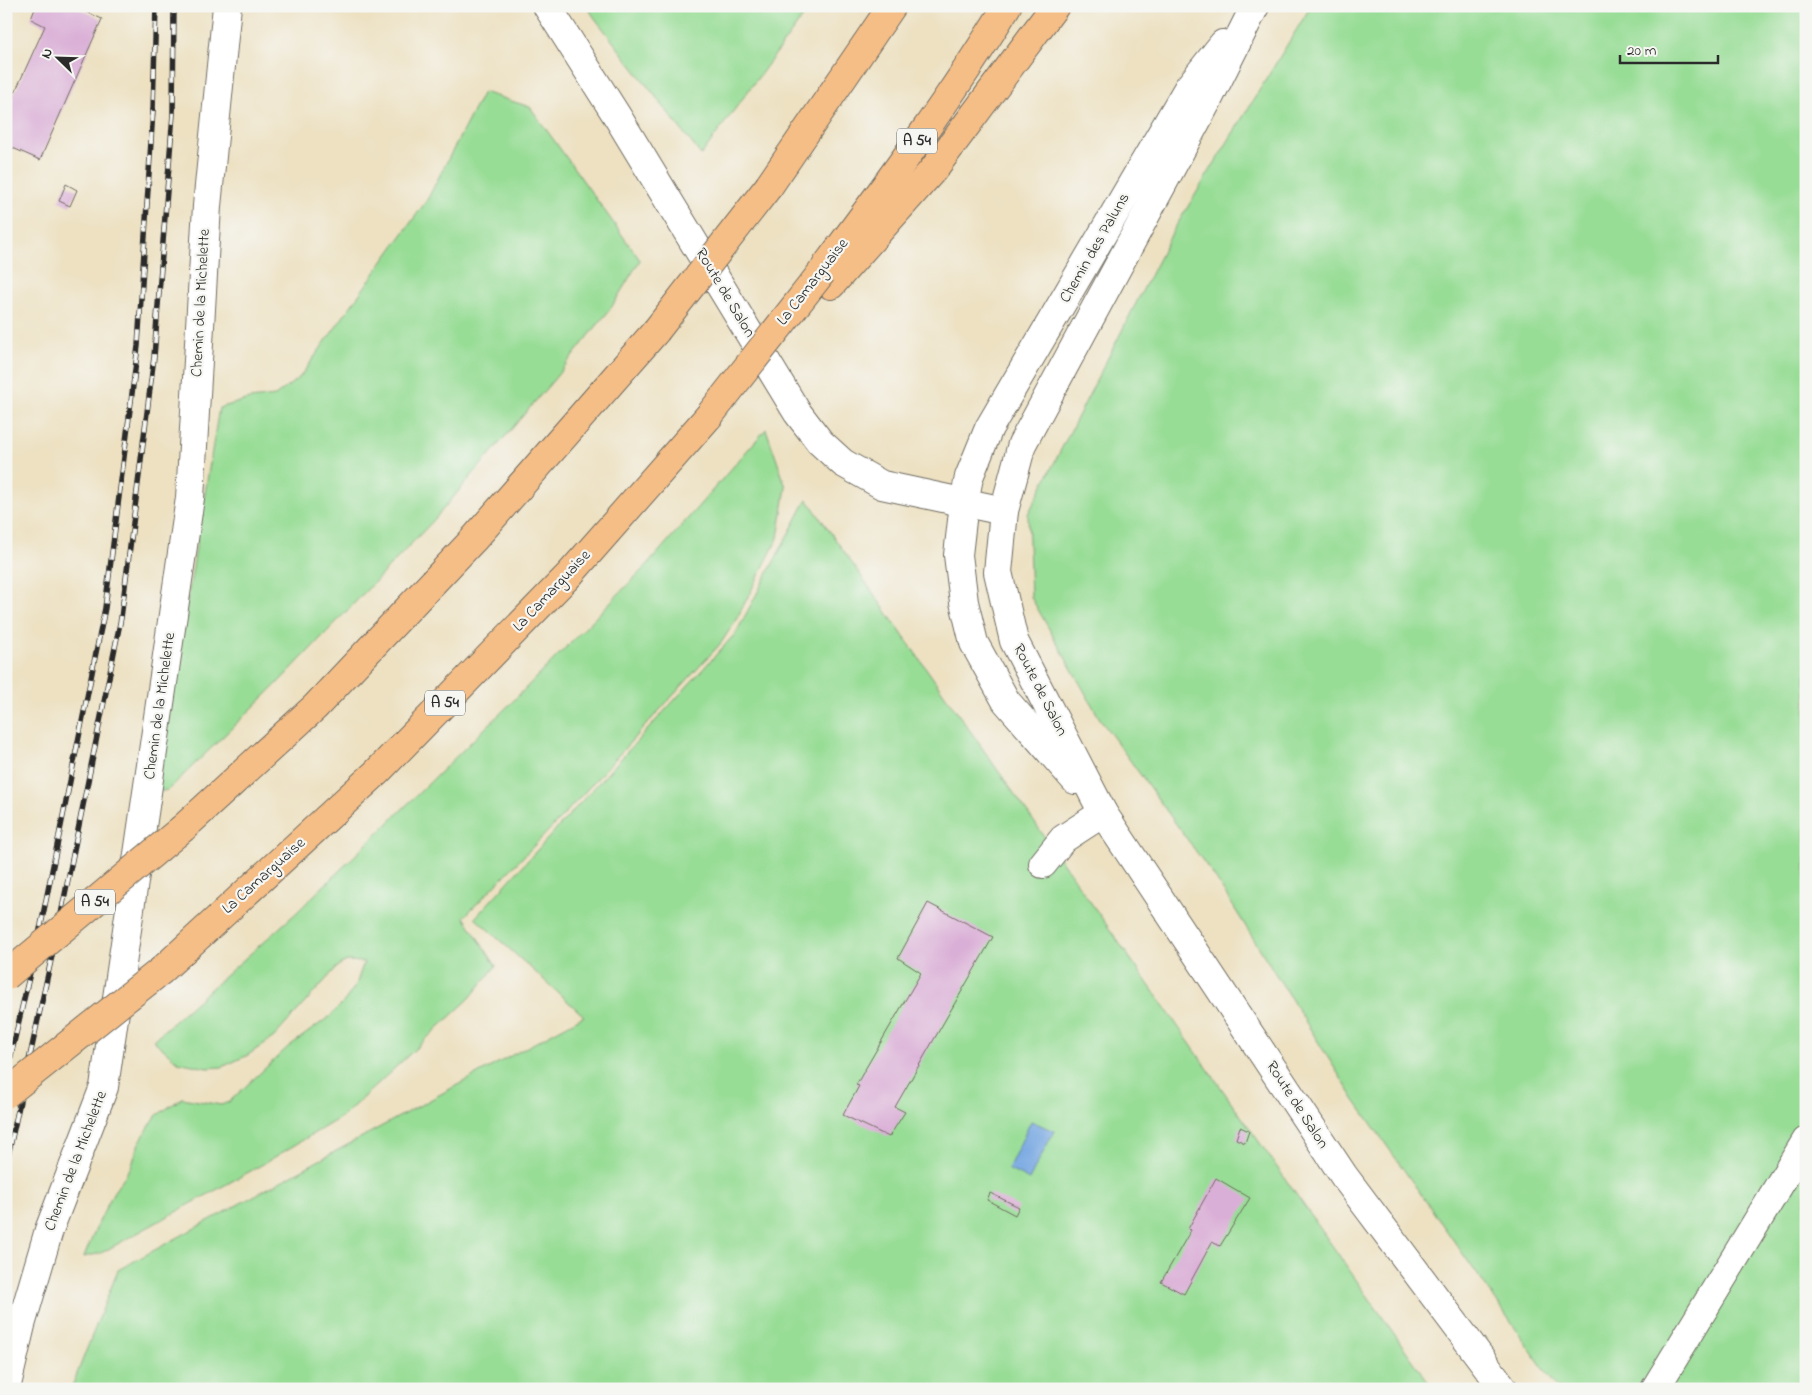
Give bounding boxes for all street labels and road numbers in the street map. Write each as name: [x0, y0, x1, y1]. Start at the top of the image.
road number: A 54: [897, 128, 937, 154]
street label: Chemin des Paluns: [1054, 188, 1136, 308]
street label: Chemin de la Michelette: [185, 227, 217, 378]
street label: La Camarguaise: [771, 233, 855, 331]
street label: Route de Salon: [689, 244, 761, 342]
street label: La Camarguaise: [507, 544, 597, 638]
street label: Chemin de la Michelette: [138, 630, 182, 781]
street label: Route de Salon: [1006, 640, 1074, 740]
road number: A 54: [425, 690, 465, 716]
street label: La Camarguaise: [217, 831, 312, 920]
road number: A 54: [75, 890, 115, 914]
street label: Route de Salon: [1259, 1056, 1335, 1154]
street label: Chemin de la Michelette: [38, 1087, 114, 1235]

